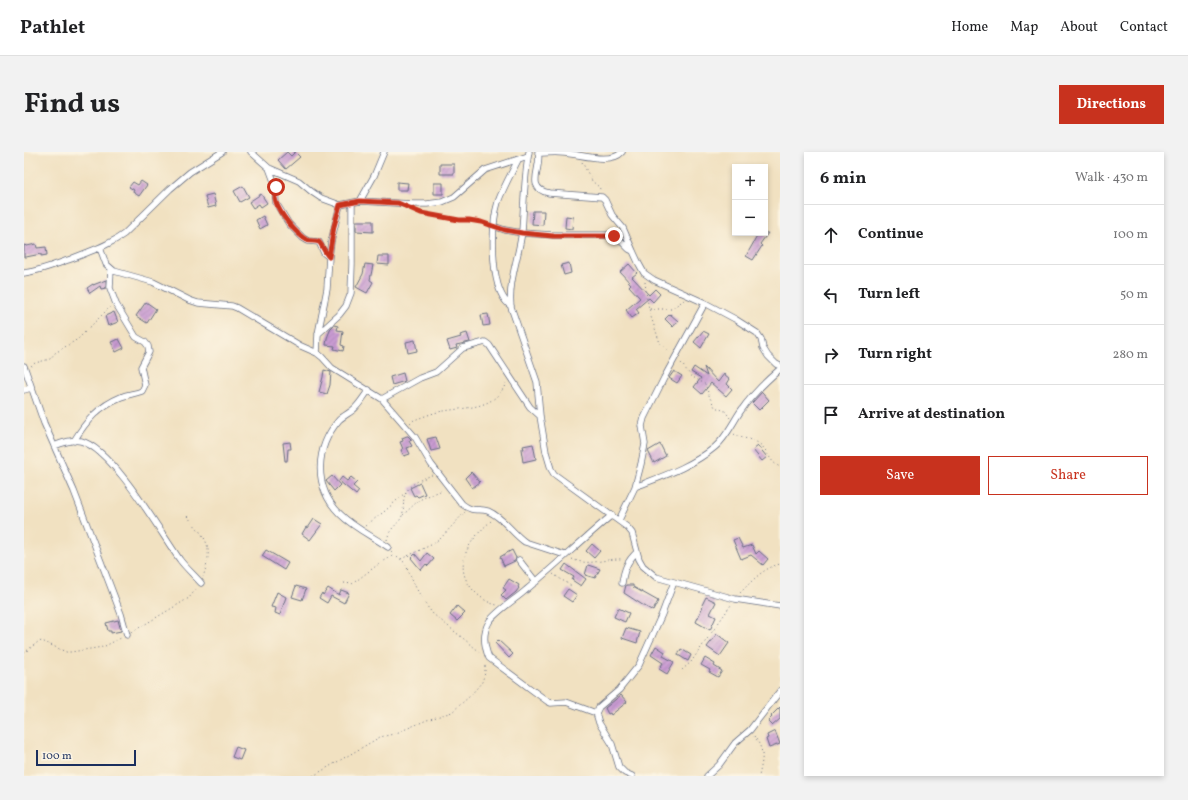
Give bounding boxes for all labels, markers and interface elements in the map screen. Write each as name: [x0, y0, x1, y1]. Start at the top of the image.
text: Pathlet: [20, 15, 85, 41]
text: Home: [951, 18, 988, 37]
text: Map: [1010, 18, 1038, 37]
text: About: [1060, 18, 1098, 37]
text: Contact: [1120, 18, 1168, 37]
text: Find us: [24, 85, 120, 124]
button: Directions: [1059, 85, 1164, 124]
map controls: [732, 164, 768, 236]
button: +: [732, 164, 768, 200]
text: 6 min: [820, 167, 866, 190]
text: Walk · 430 m: [1075, 169, 1148, 187]
route start: [267, 178, 285, 196]
button: −: [732, 200, 768, 236]
icon: ahead: [820, 224, 842, 246]
text: Continue: [858, 224, 923, 245]
text: 100 m: [1113, 226, 1148, 244]
route end: [605, 227, 623, 245]
icon: left: [820, 284, 842, 306]
text: Turn left: [858, 284, 920, 305]
text: 50 m: [1120, 286, 1148, 304]
icon: right: [820, 344, 842, 366]
text: Turn right: [858, 344, 932, 365]
text: 280 m: [1112, 346, 1148, 364]
icon: arrive: [820, 404, 842, 426]
text: Arrive at destination: [858, 404, 1005, 425]
button: Save: [820, 456, 980, 495]
button: Share: [988, 456, 1148, 495]
scale bar: [36, 748, 136, 767]
text: 100 m: [42, 749, 72, 764]

